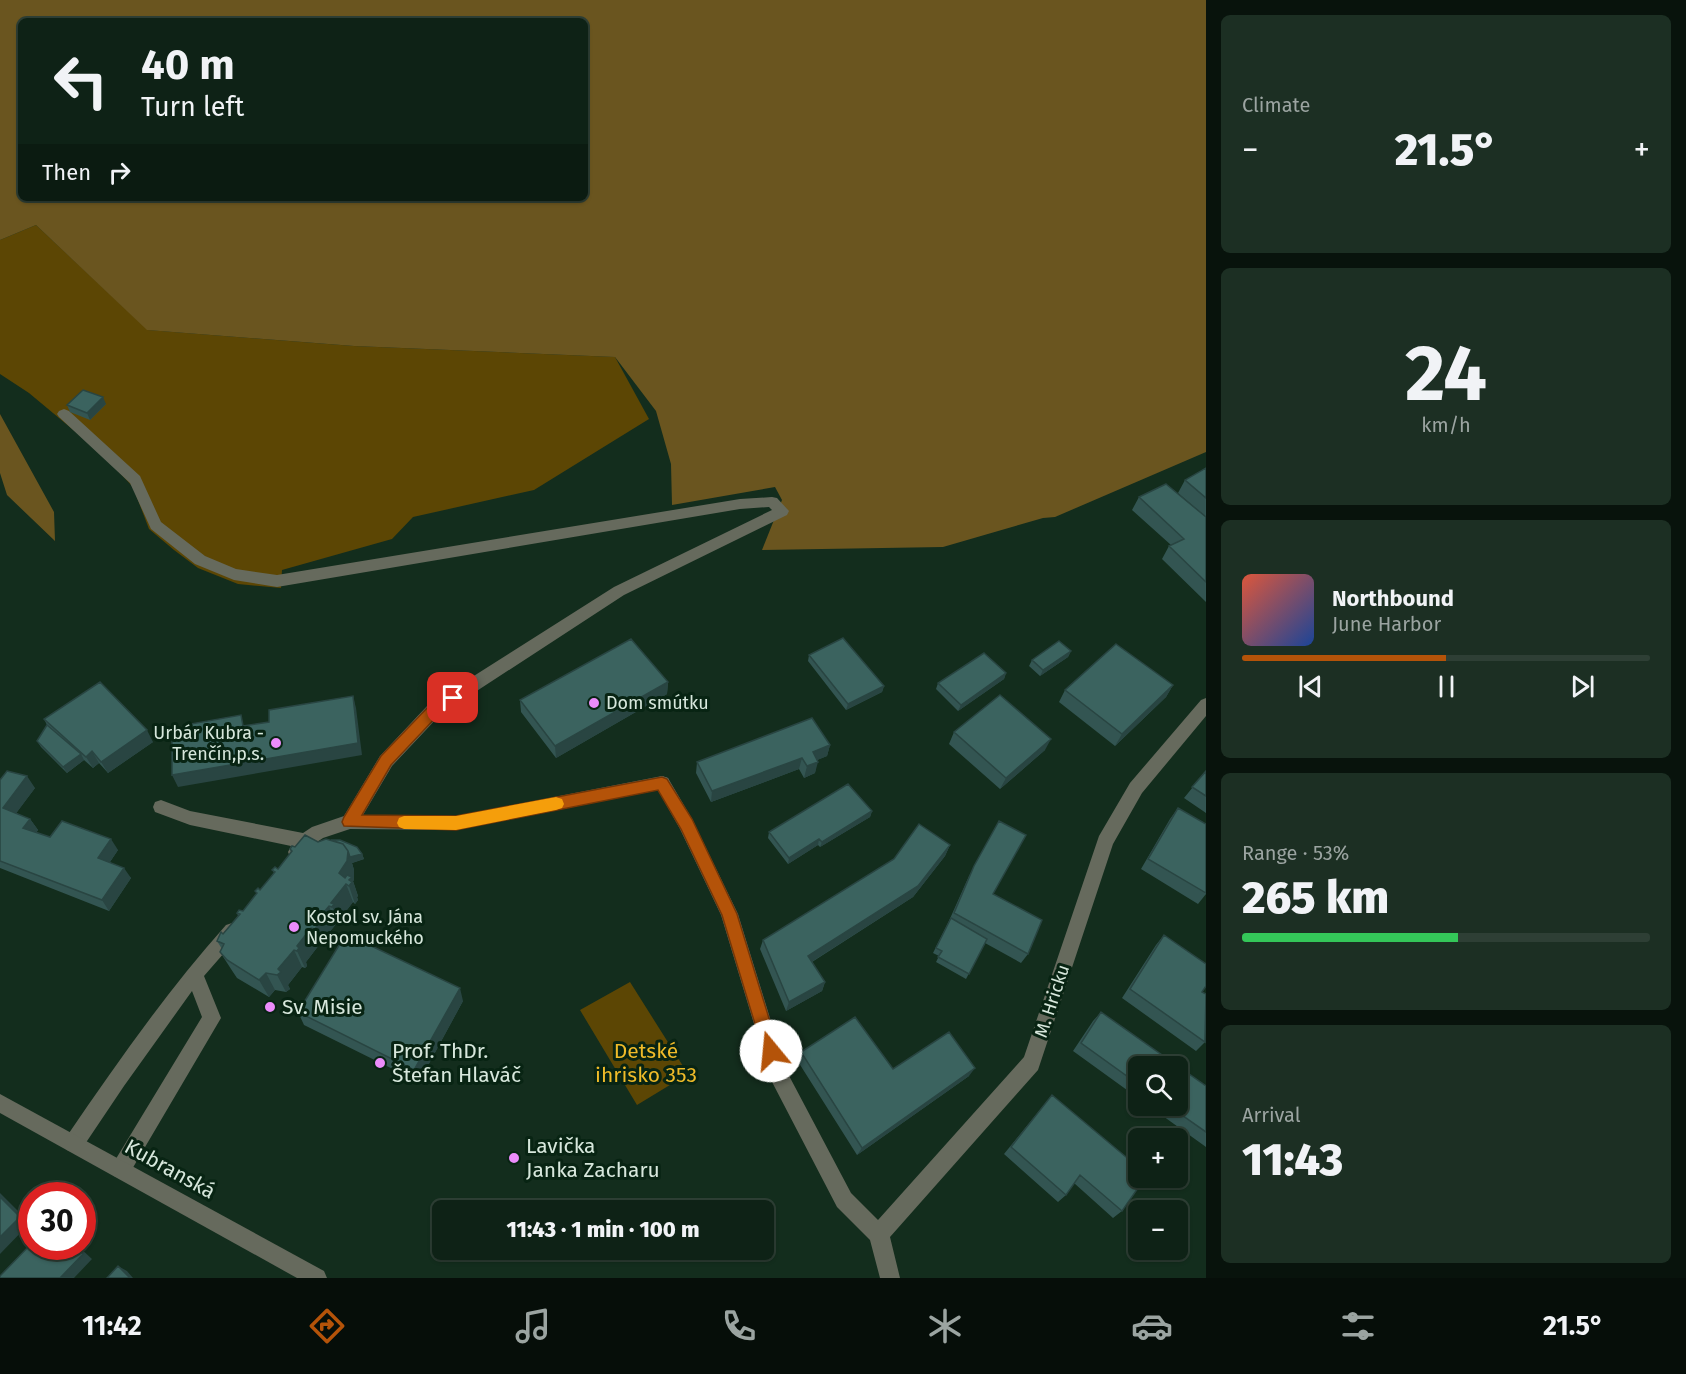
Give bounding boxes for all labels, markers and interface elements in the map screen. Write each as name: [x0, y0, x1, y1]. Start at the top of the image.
text: 40 m: [141, 40, 235, 90]
icon: left: [42, 42, 120, 120]
text: Turn left: [141, 91, 244, 123]
text: Climate: [1242, 93, 1310, 117]
text: 21.5°: [1395, 123, 1497, 177]
text: −: [1242, 130, 1259, 170]
text: +: [1634, 130, 1650, 170]
icon: right: [103, 156, 136, 189]
text: Then: [42, 159, 91, 186]
text: 24: [1405, 327, 1487, 421]
text: km/h: [1421, 413, 1471, 437]
text: Northbound: [1332, 585, 1454, 612]
text: June Harbor: [1332, 612, 1441, 636]
icon: previous: [1294, 670, 1327, 703]
icon: pause: [1430, 670, 1463, 703]
icon: next: [1566, 670, 1599, 703]
pin: [427, 672, 478, 723]
icon: arrive: [436, 681, 469, 714]
place label: Dom smútku: [606, 692, 709, 714]
marker: Dom smútku: [587, 696, 601, 710]
place label: Urbár Kubra - Trenčín,p.s.: [153, 722, 264, 765]
marker: Urbár Kubra - Trenčín,p.s.: [269, 736, 283, 750]
text: Range · 53%: [1242, 841, 1349, 865]
text: 265 km: [1242, 871, 1389, 925]
place label: Kostol sv. Jána Nepomuckého: [306, 906, 424, 949]
marker: Kostol sv. Jána Nepomuckého: [287, 920, 301, 934]
street label: M. Hricku: [1030, 962, 1074, 1040]
place label: Sv. Misie: [282, 994, 363, 1020]
marker: Sv. Misie: [263, 1000, 277, 1014]
position arrow: [739, 1019, 803, 1083]
place label: Prof. ThDr. Štefan Hlaváč: [392, 1038, 521, 1088]
park label: Detské ihrisko 353: [595, 1038, 697, 1088]
marker: Prof. ThDr. Štefan Hlaváč: [373, 1056, 387, 1070]
map controls: [1128, 1056, 1188, 1260]
button: search: [1128, 1056, 1188, 1116]
text: Arrival: [1242, 1103, 1301, 1127]
button: +: [1128, 1128, 1188, 1188]
street label: Kubranská: [120, 1133, 220, 1205]
place label: Lavička Janka Zacharu: [526, 1133, 660, 1183]
text: 11:43: [1242, 1133, 1343, 1187]
marker: Lavička Janka Zacharu: [507, 1151, 521, 1165]
speed limit sign: 30: [18, 1182, 96, 1260]
button: −: [1128, 1200, 1188, 1260]
text: 11:43 · 1 min · 100 m: [507, 1216, 699, 1243]
icon: directions: [306, 1305, 348, 1347]
icon: music: [512, 1305, 554, 1347]
icon: phone: [718, 1305, 760, 1347]
icon: climate: [924, 1305, 966, 1347]
icon: car: [1131, 1305, 1173, 1347]
icon: filters: [1337, 1305, 1379, 1347]
text: 11:42: [82, 1310, 142, 1342]
text: 21.5°: [1543, 1310, 1604, 1342]

